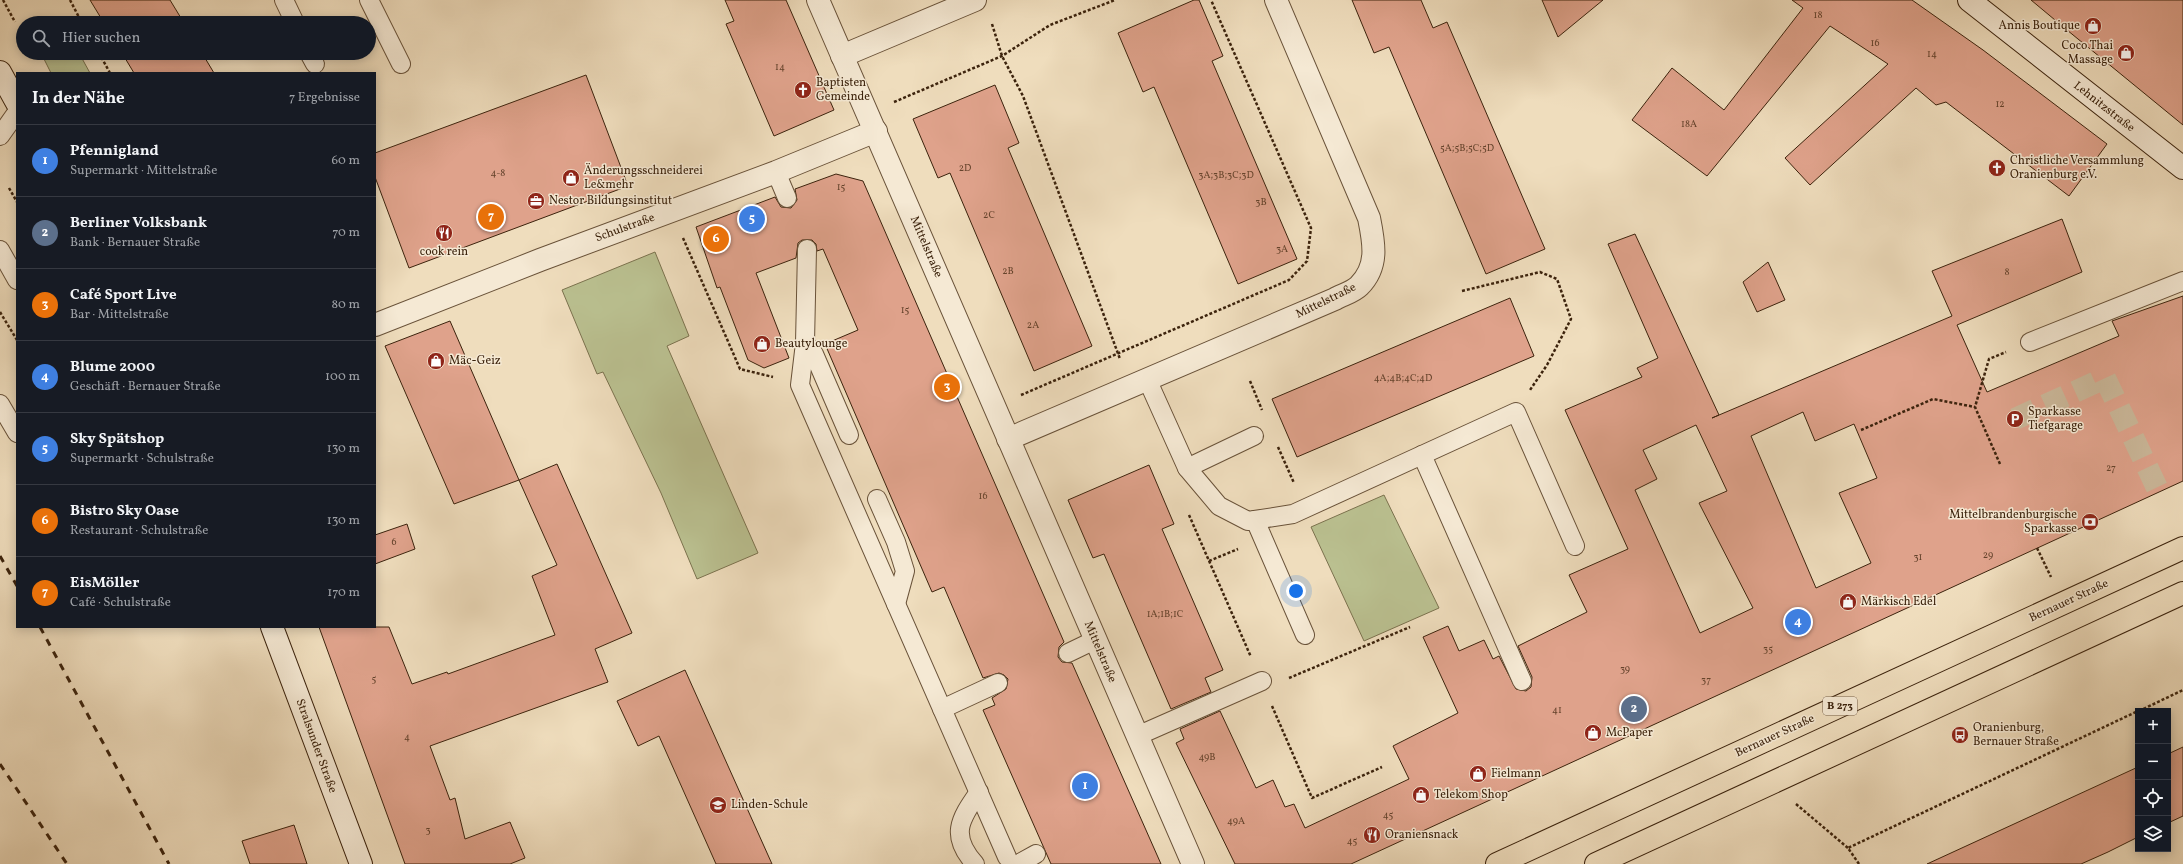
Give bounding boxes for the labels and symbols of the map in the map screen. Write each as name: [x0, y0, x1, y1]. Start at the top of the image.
house number: 18: [1814, 8, 1822, 22]
shop icon: Annis Boutique: [2083, 16, 2103, 36]
place label: Annis Boutique: [1999, 18, 2080, 34]
house number: 16: [1871, 36, 1879, 50]
place label: Coco Thai Massage: [2061, 38, 2113, 68]
shop icon: Coco Thai Massage: [2116, 43, 2136, 63]
house number: 14: [1927, 47, 1937, 61]
house number: 14: [775, 60, 785, 74]
place label: Baptisten Gemeinde: [816, 75, 870, 105]
street label: Lehnitzstraße: [2070, 78, 2138, 136]
church icon: Baptisten Gemeinde: [793, 80, 813, 100]
house number: 12: [1995, 97, 2005, 111]
house number: 18A: [1681, 117, 1697, 131]
house number: 5A;5B;5C;5D: [1440, 141, 1494, 155]
place label: Christliche Versammlung Oranienburg e.V.: [2010, 153, 2144, 183]
church icon: Christliche Versammlung Oranienburg e.V.: [1987, 158, 2007, 178]
house number: 2D: [959, 161, 971, 175]
place label: Änderungsschneiderei Le&mehr: [584, 162, 703, 193]
house number: 4-8: [491, 166, 505, 180]
shop icon: Änderungsschneiderei Le&mehr: [561, 168, 581, 188]
house number: 3A;3B;3C;3D: [1198, 168, 1254, 182]
house number: 15: [837, 180, 846, 194]
office icon: Nestor Bildungsinstitut: [526, 191, 546, 211]
place label: Nestor Bildungsinstitut: [549, 193, 672, 209]
house number: 3B: [1255, 195, 1267, 209]
pin: 7: [478, 202, 504, 232]
pin: 5: [739, 204, 765, 234]
house number: 2C: [983, 208, 995, 222]
street label: Schulstraße: [593, 210, 657, 246]
street label: Mittelstraße: [906, 214, 946, 281]
restaurant icon: cook rein: [434, 223, 454, 243]
pin: 6: [703, 224, 729, 254]
house number: 3A: [1276, 242, 1288, 256]
place label: cook rein: [420, 244, 468, 260]
house number: 2B: [1002, 264, 1014, 278]
house number: 8: [2004, 265, 2010, 279]
street label: Mittelstraße: [1293, 279, 1359, 323]
house number: 15: [901, 303, 910, 317]
house number: 2A: [1027, 318, 1039, 332]
shop icon: Beautylounge: [752, 334, 772, 354]
place label: Beautylounge: [775, 336, 848, 352]
shop icon: Mäc-Geiz: [426, 351, 446, 371]
place label: Mäc-Geiz: [449, 353, 501, 369]
house number: 4A;4B;4C;4D: [1374, 371, 1432, 385]
pin: 3: [934, 372, 960, 402]
place label: Sparkasse Tiefgarage: [2028, 404, 2083, 434]
parking icon: Sparkasse Tiefgarage: [2005, 409, 2025, 429]
house number: 27: [2106, 461, 2116, 475]
house number: 16: [979, 489, 987, 503]
place label: Mittelbrandenburgische Sparkasse: [1949, 507, 2077, 537]
bank icon: Mittelbrandenburgische Sparkasse: [2080, 512, 2100, 532]
house number: 6: [391, 535, 397, 549]
house number: 29: [1983, 548, 1993, 562]
house number: 31: [1913, 550, 1923, 564]
street label: Bernauer Straße: [2027, 575, 2112, 626]
your location: [1286, 581, 1306, 601]
shop icon: Märkisch Edel: [1838, 592, 1858, 612]
place label: Märkisch Edel: [1861, 594, 1937, 610]
house number: 1A;1B;1C: [1147, 607, 1184, 621]
pin: 4: [1785, 607, 1811, 637]
street label: Mittelstraße: [1080, 619, 1120, 686]
house number: 35: [1763, 642, 1773, 656]
house number: 39: [1620, 662, 1630, 676]
house number: 5: [372, 672, 377, 686]
house number: 37: [1701, 673, 1711, 687]
pin: 2: [1621, 694, 1647, 724]
street label: Stralsunder Straße: [292, 697, 341, 796]
road number: B 273: [1823, 697, 1857, 715]
house number: 41: [1552, 703, 1562, 717]
street label: Bernauer Straße: [1733, 710, 1818, 761]
place label: Oranienburg, Bernauer Straße: [1973, 720, 2059, 750]
shop icon: McPaper: [1583, 723, 1603, 743]
place label: McPaper: [1606, 725, 1653, 741]
bus stop icon: Oranienburg, Bernauer Straße: [1950, 725, 1970, 745]
house number: 4: [404, 730, 410, 744]
house number: 49B: [1198, 750, 1216, 764]
shop icon: Fielmann: [1468, 764, 1488, 784]
place label: Fielmann: [1491, 766, 1541, 782]
pin: 1: [1072, 771, 1098, 801]
shop icon: Telekom Shop: [1411, 785, 1431, 805]
place label: Telekom Shop: [1434, 787, 1508, 803]
school or university icon: Linden-Schule: [708, 795, 728, 815]
place label: Linden-Schule: [731, 797, 808, 813]
house number: 45: [1383, 808, 1393, 822]
house number: 49A: [1227, 814, 1245, 828]
house number: 3: [425, 823, 431, 837]
restaurant icon: Oraniensnack: [1362, 825, 1382, 845]
place label: Oraniensnack: [1385, 827, 1459, 843]
house number: 45: [1347, 834, 1357, 848]

